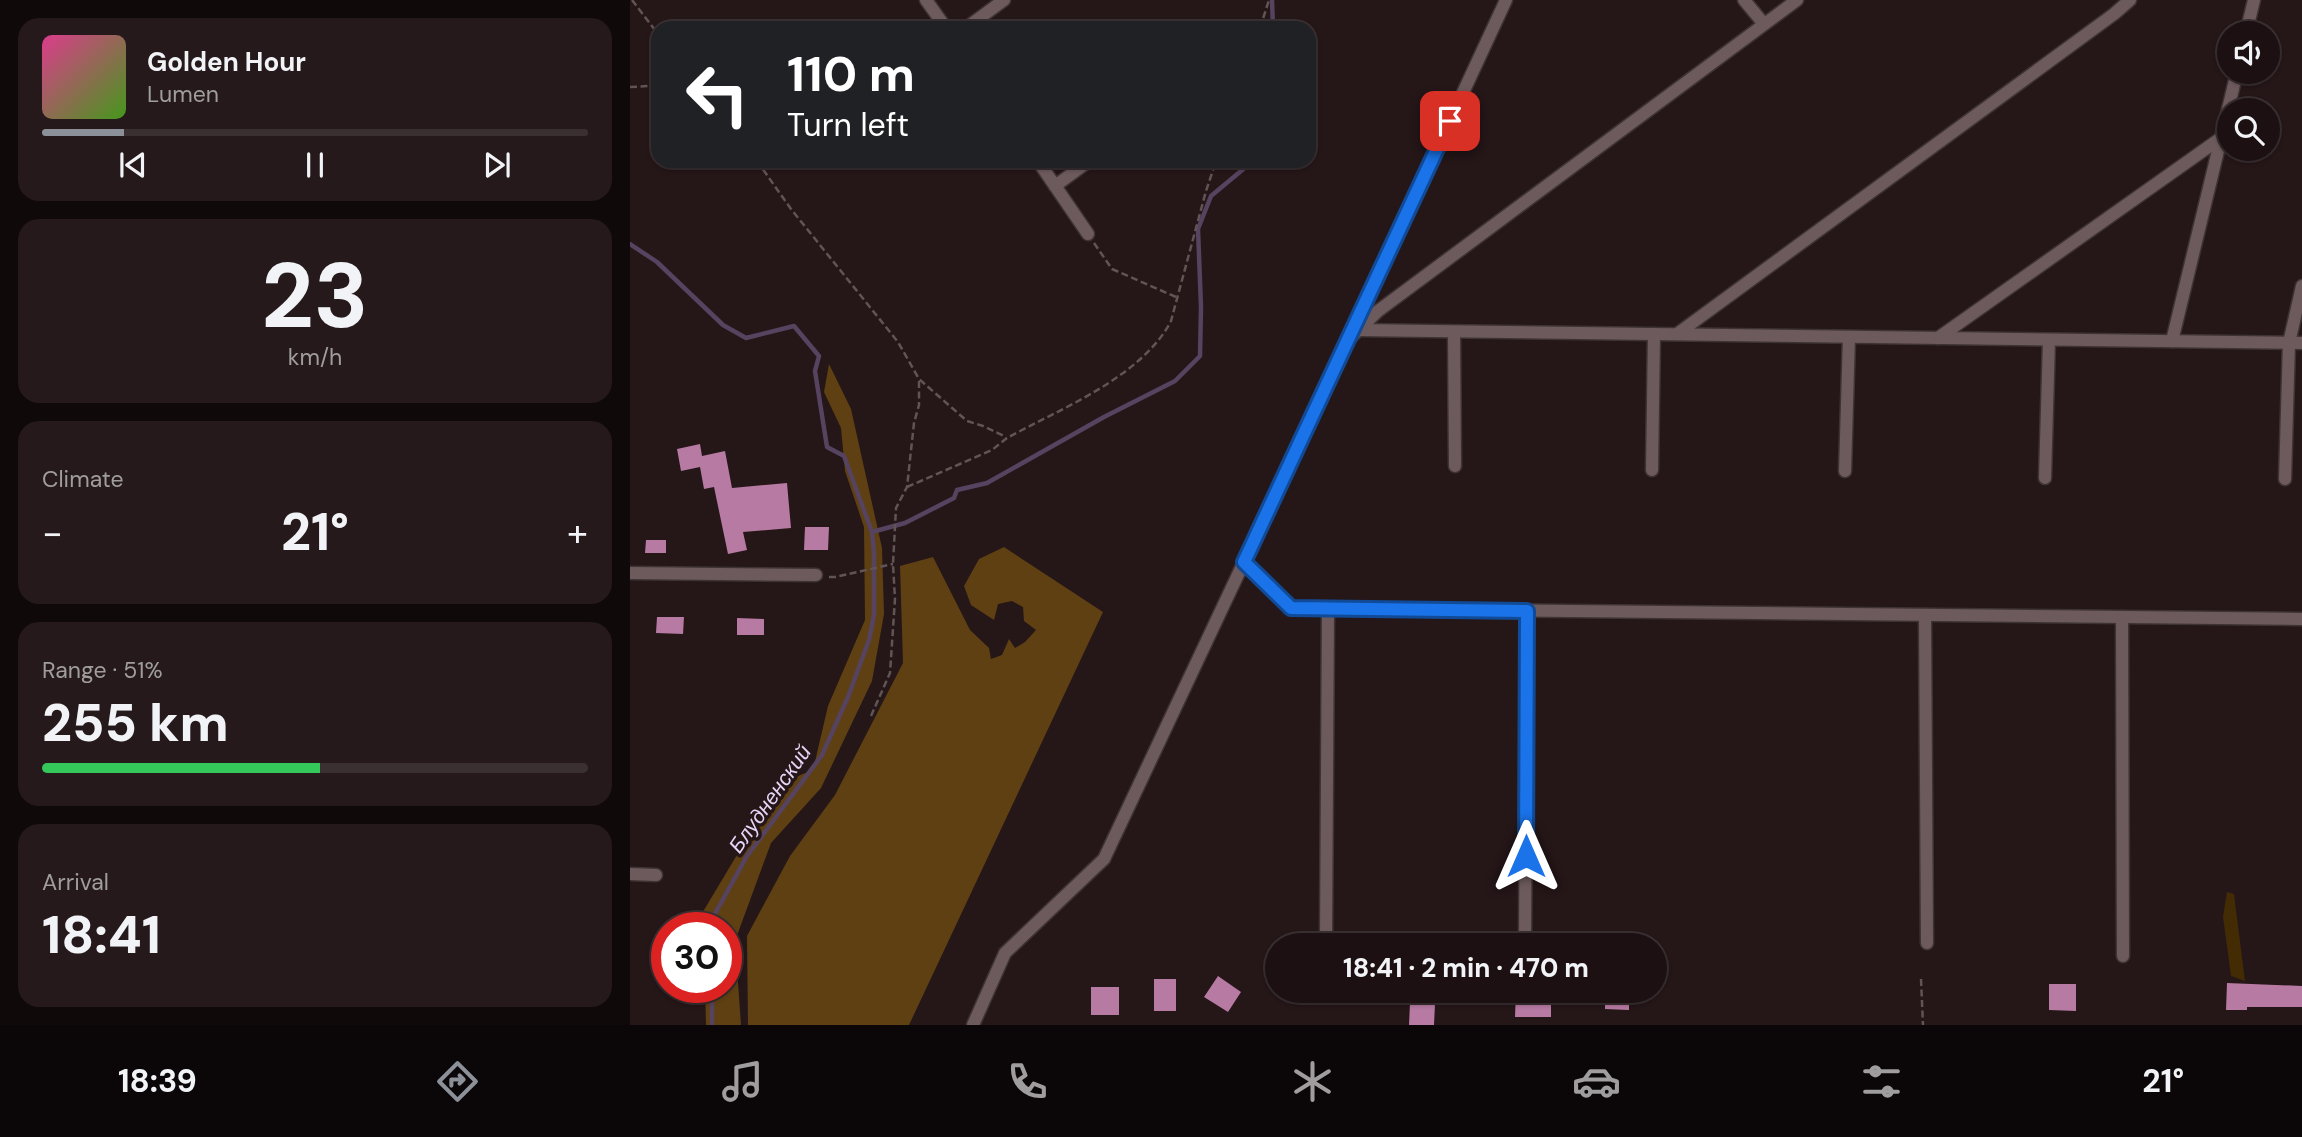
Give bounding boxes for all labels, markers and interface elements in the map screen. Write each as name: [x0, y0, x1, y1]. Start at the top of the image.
map controls: [2217, 21, 2280, 161]
button: sound: [2217, 21, 2280, 84]
text: 110 m: [787, 42, 915, 106]
text: Golden Hour: [147, 45, 306, 79]
icon: left: [672, 49, 763, 140]
text: Lumen: [147, 79, 219, 109]
pin: [1420, 91, 1480, 151]
button: search: [2217, 98, 2280, 161]
icon: arrive: [1431, 102, 1469, 140]
text: Turn left: [787, 104, 909, 146]
icon: previous: [114, 146, 152, 184]
icon: pause: [296, 146, 334, 184]
icon: next: [478, 146, 516, 184]
text: 23: [261, 237, 369, 355]
text: km/h: [288, 342, 342, 372]
text: Climate: [42, 464, 124, 494]
text: 21°: [281, 498, 349, 566]
text: −: [42, 508, 63, 558]
text: +: [567, 508, 588, 558]
text: Range · 51%: [42, 655, 163, 685]
text: 255 km: [42, 689, 229, 757]
water label: Блудненский: [722, 739, 818, 859]
position arrow: [1489, 819, 1563, 893]
text: Arrival: [42, 867, 109, 897]
text: 18:41: [42, 901, 161, 969]
speed limit sign: 30: [651, 912, 742, 1003]
text: 18:41 · 2 min · 470 m: [1343, 951, 1589, 985]
icon: directions: [433, 1057, 482, 1106]
icon: music: [718, 1057, 767, 1106]
icon: phone: [1003, 1057, 1052, 1106]
icon: climate: [1288, 1057, 1337, 1106]
icon: car: [1572, 1057, 1621, 1106]
icon: filters: [1857, 1057, 1906, 1106]
text: 18:39: [118, 1060, 197, 1102]
text: 21°: [2142, 1060, 2184, 1102]

